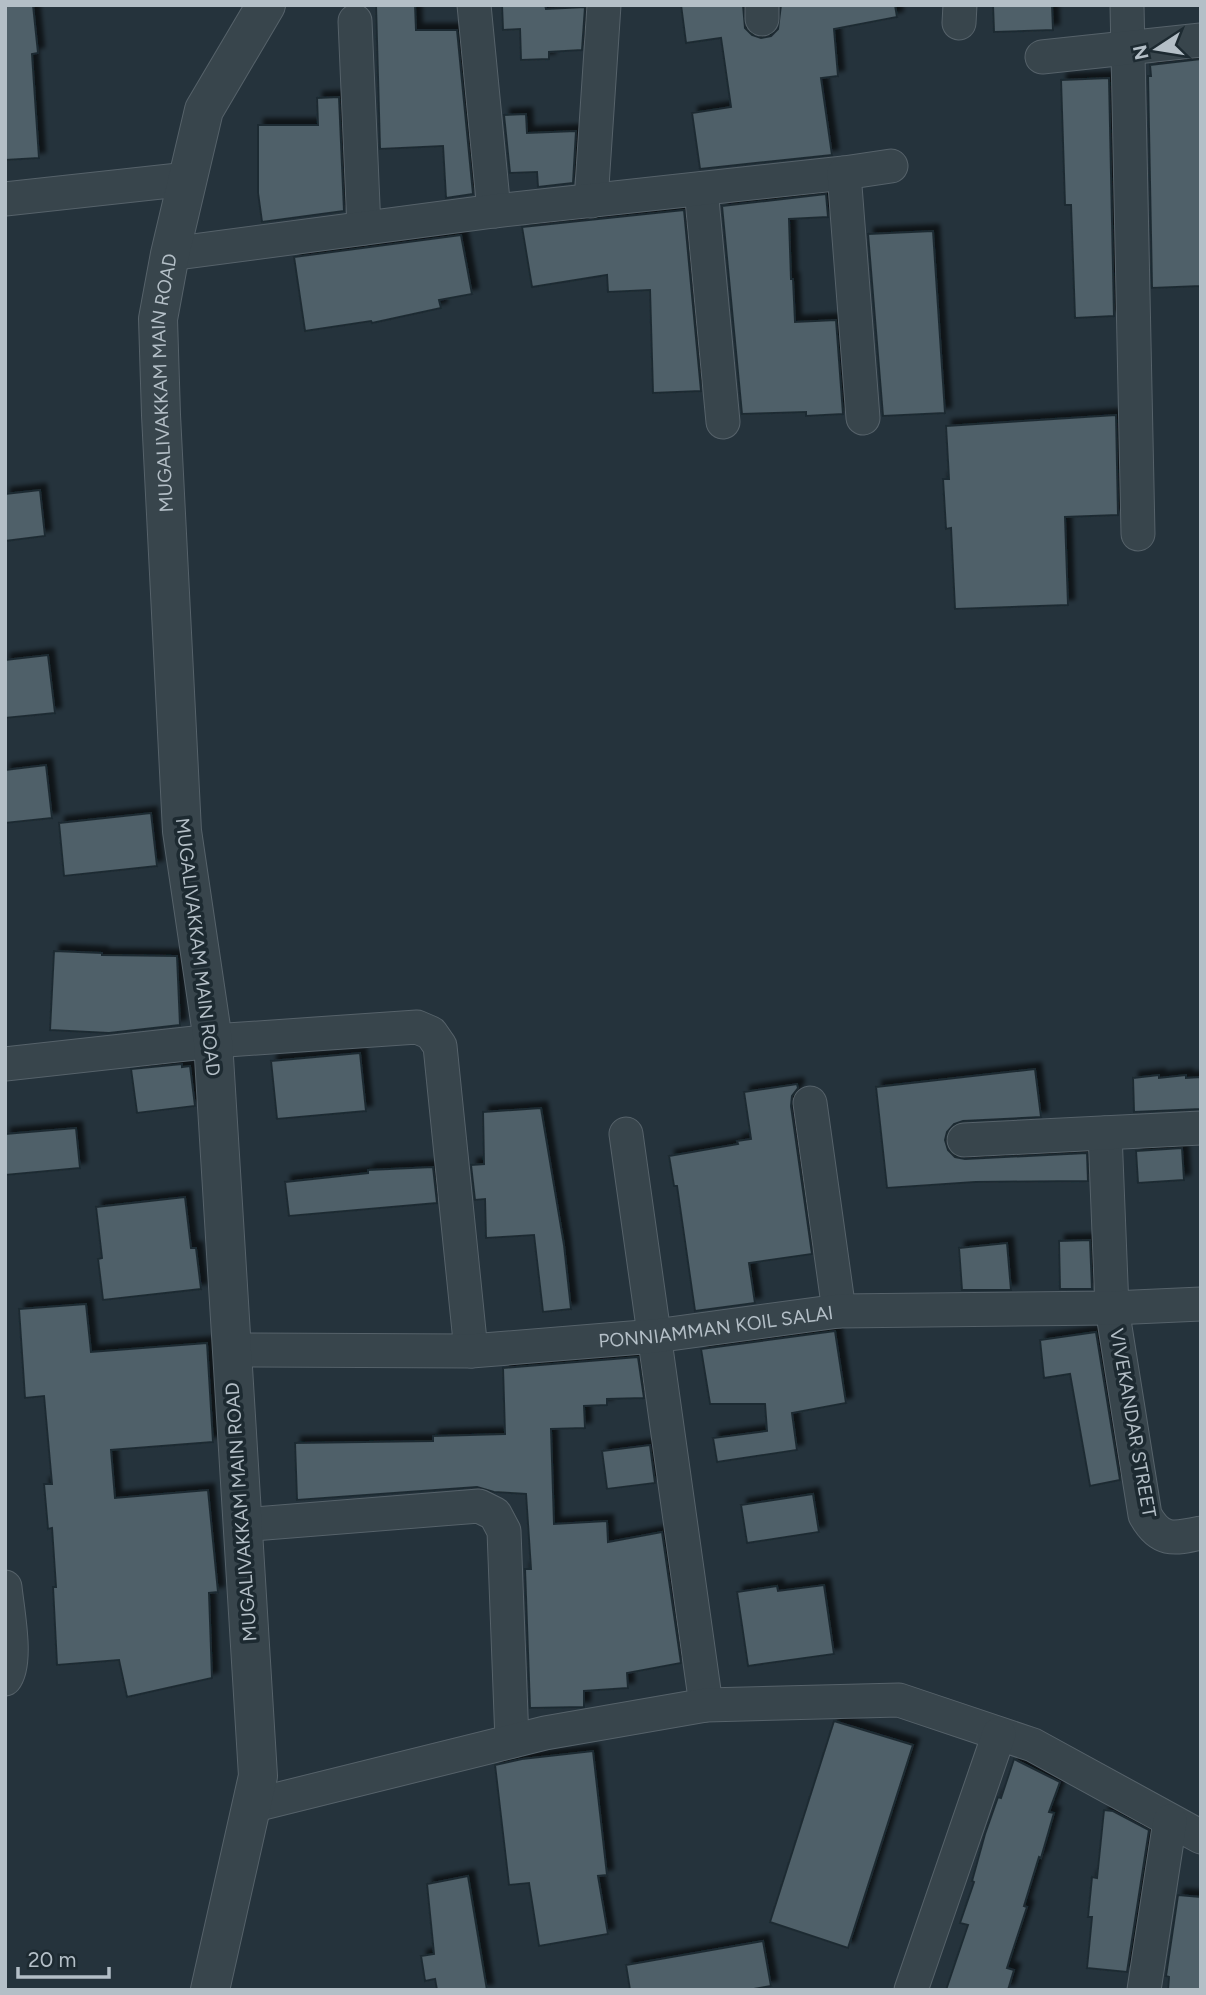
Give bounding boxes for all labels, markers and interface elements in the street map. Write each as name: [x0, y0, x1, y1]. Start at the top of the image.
north arrow: [1122, 14, 1192, 84]
text: N: [1128, 43, 1154, 62]
street label: MUGALIVAKKAM MAIN ROAD: [146, 252, 181, 513]
street label: MUGALIVAKKAM MAIN ROAD: [171, 817, 225, 1077]
street label: PONNIAMMAN KOIL SALAI: [598, 1300, 834, 1352]
street label: VIVEKANDAR STREET: [1105, 1327, 1161, 1520]
street label: MUGALIVAKKAM MAIN ROAD: [220, 1382, 262, 1642]
scale bar: [18, 1936, 108, 1980]
text: 20 m: [28, 1947, 76, 1972]

